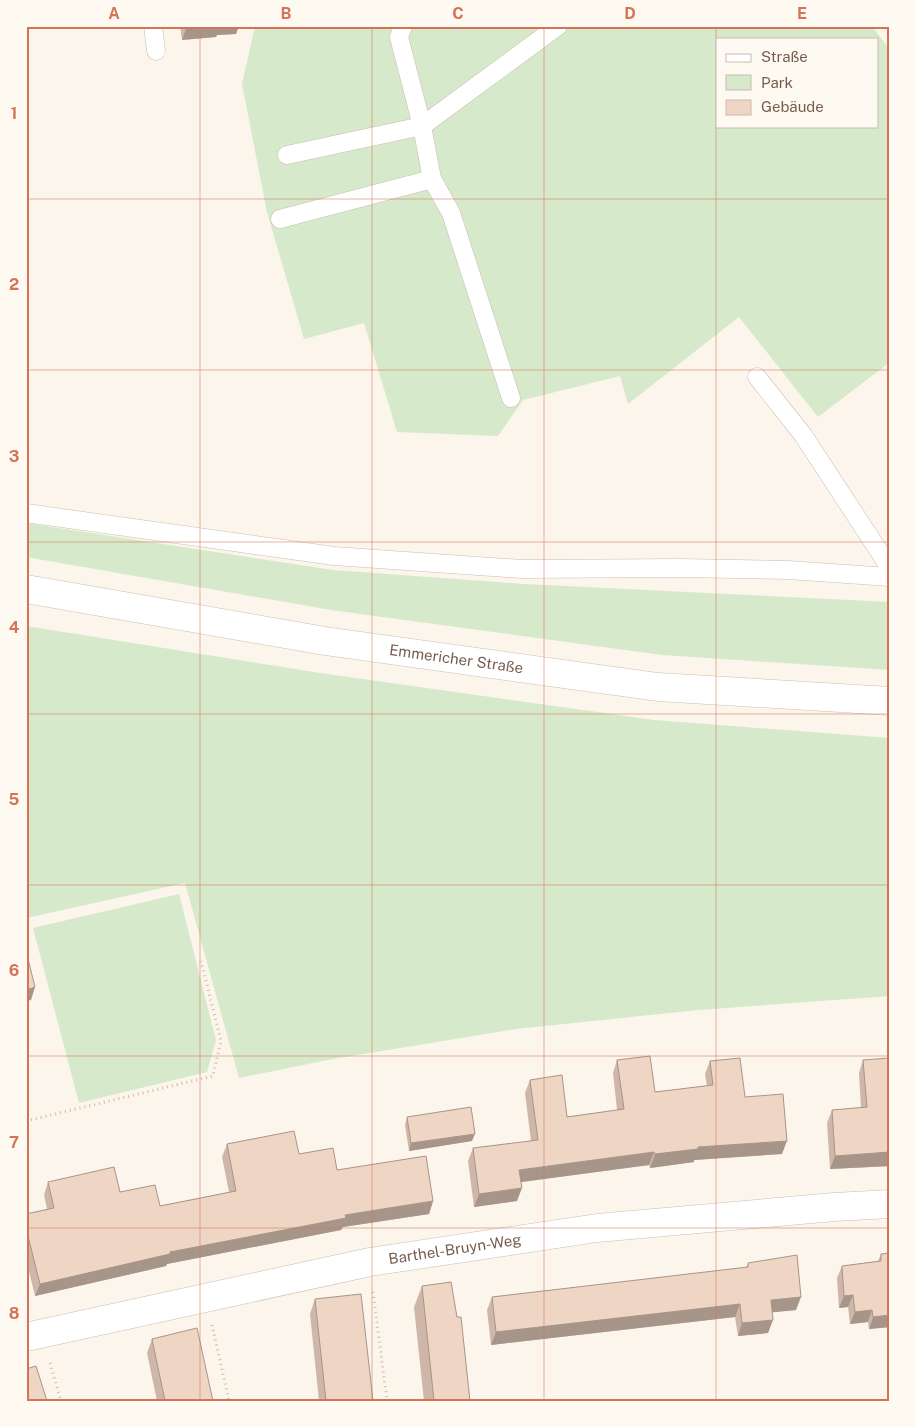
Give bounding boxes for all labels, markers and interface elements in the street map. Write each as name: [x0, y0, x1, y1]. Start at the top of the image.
text: A: [108, 4, 120, 23]
text: B: [281, 4, 292, 23]
text: C: [452, 4, 464, 23]
text: D: [624, 4, 636, 23]
text: E: [797, 4, 807, 23]
legend: [716, 38, 878, 128]
text: Straße: [761, 48, 808, 65]
text: Park: [761, 74, 793, 91]
text: Gebäude: [761, 98, 824, 115]
text: 1: [11, 104, 17, 123]
text: 2: [9, 275, 19, 294]
text: 3: [9, 447, 19, 466]
text: 4: [9, 618, 20, 637]
street label: Emmericher Straße: [388, 641, 524, 676]
text: 5: [9, 790, 20, 809]
text: 6: [9, 961, 19, 980]
text: 7: [9, 1133, 19, 1152]
street label: Barthel-Bruyn-Weg: [387, 1230, 523, 1267]
text: 8: [9, 1304, 20, 1323]

